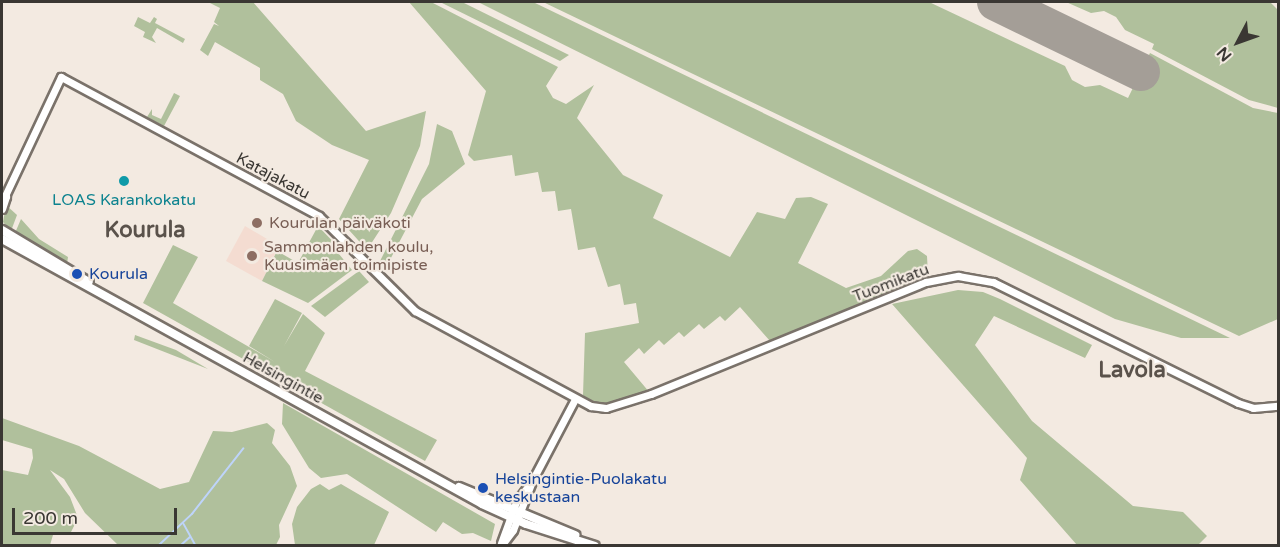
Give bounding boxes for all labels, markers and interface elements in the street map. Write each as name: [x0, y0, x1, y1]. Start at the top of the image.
north arrow: [1208, 12, 1268, 72]
text: N: [1213, 42, 1236, 65]
street label: Katajakatu: [233, 149, 313, 203]
marker: LOAS Karankokatu: [117, 174, 131, 188]
place label: LOAS Karankokatu: [52, 190, 196, 210]
place label: Kourulan päiväkoti: [269, 213, 411, 233]
marker: Kourulan päiväkoti: [250, 216, 264, 230]
district label: Kourula: [104, 218, 186, 244]
place label: Sammonlahden koulu, Kuusimäen toimipiste: [264, 237, 433, 275]
marker: Sammonlahden koulu, Kuusimäen toimipiste: [245, 249, 259, 263]
street label: Tuomikatu: [850, 260, 932, 306]
place label: Kourula: [89, 264, 148, 284]
marker: Kourula: [70, 267, 84, 281]
street label: Helsingintie: [239, 348, 327, 408]
district label: Lavola: [1098, 358, 1166, 384]
place label: Helsingintie-Puolakatu keskustaan: [495, 469, 667, 507]
marker: Helsingintie-Puolakatu keskustaan: [476, 481, 490, 495]
scale bar: [15, 496, 180, 534]
text: 200 m: [23, 507, 78, 529]

